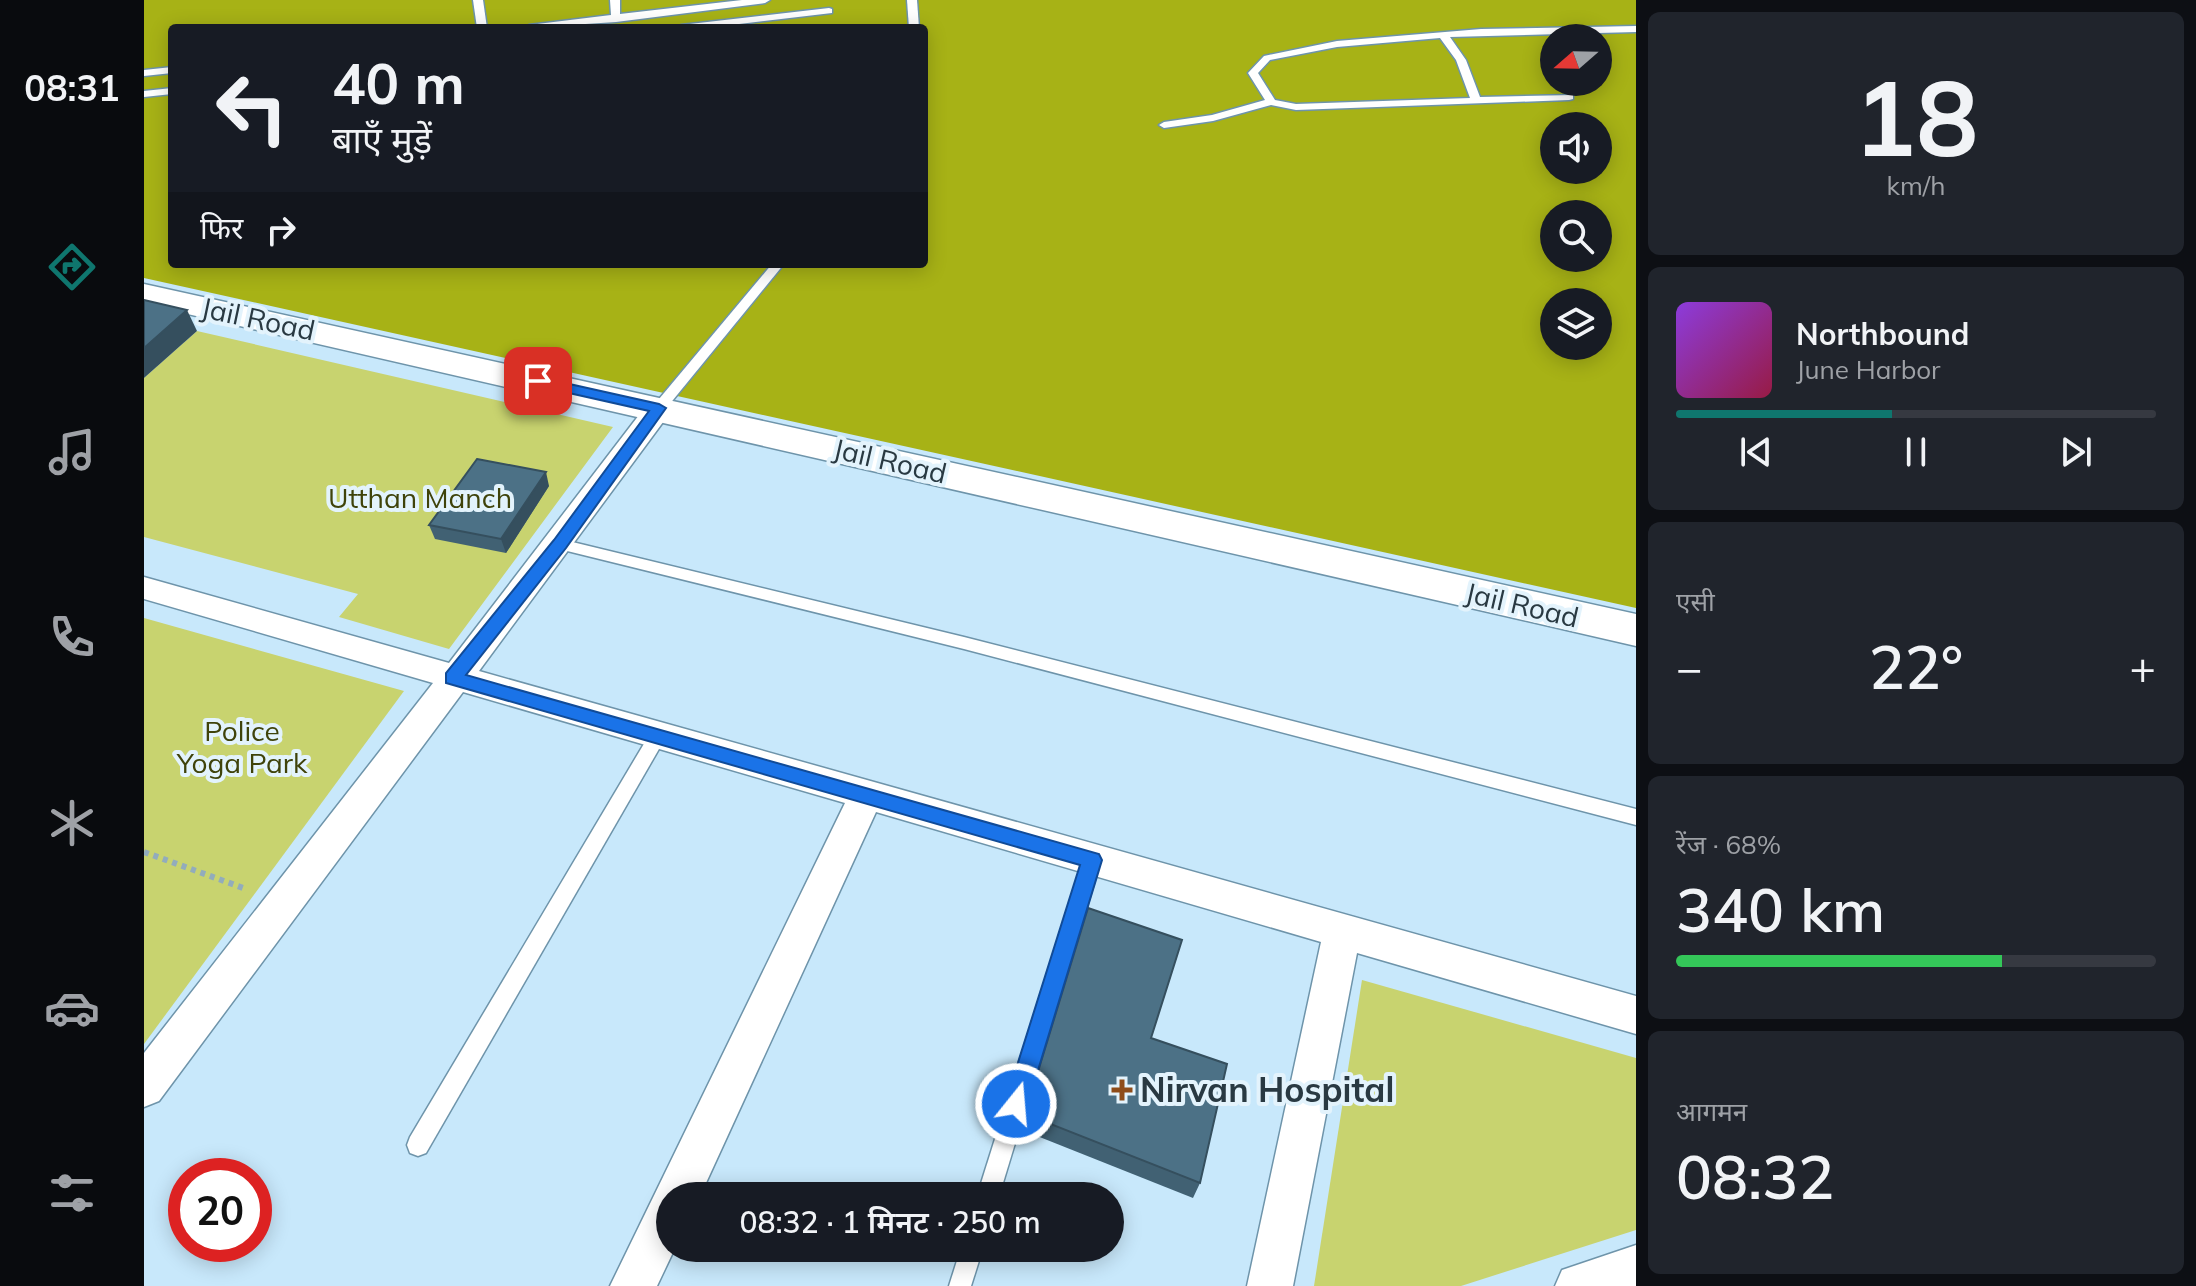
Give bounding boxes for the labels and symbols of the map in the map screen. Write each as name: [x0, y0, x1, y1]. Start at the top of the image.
north arrow: [1540, 24, 1612, 96]
street label: Jail Road: [198, 289, 318, 348]
pin: [504, 347, 572, 415]
street label: Jail Road: [830, 430, 950, 491]
park label: Utthan Manch: [328, 480, 512, 515]
street label: Jail Road: [1462, 574, 1582, 635]
park label: Police Yoga Park: [176, 713, 308, 780]
position arrow: [974, 1062, 1058, 1146]
place label: Nirvan Hospital: [1140, 1068, 1394, 1111]
marker: Nirvan Hospital: [1111, 1079, 1133, 1101]
speed limit sign: 20: [168, 1158, 272, 1262]

